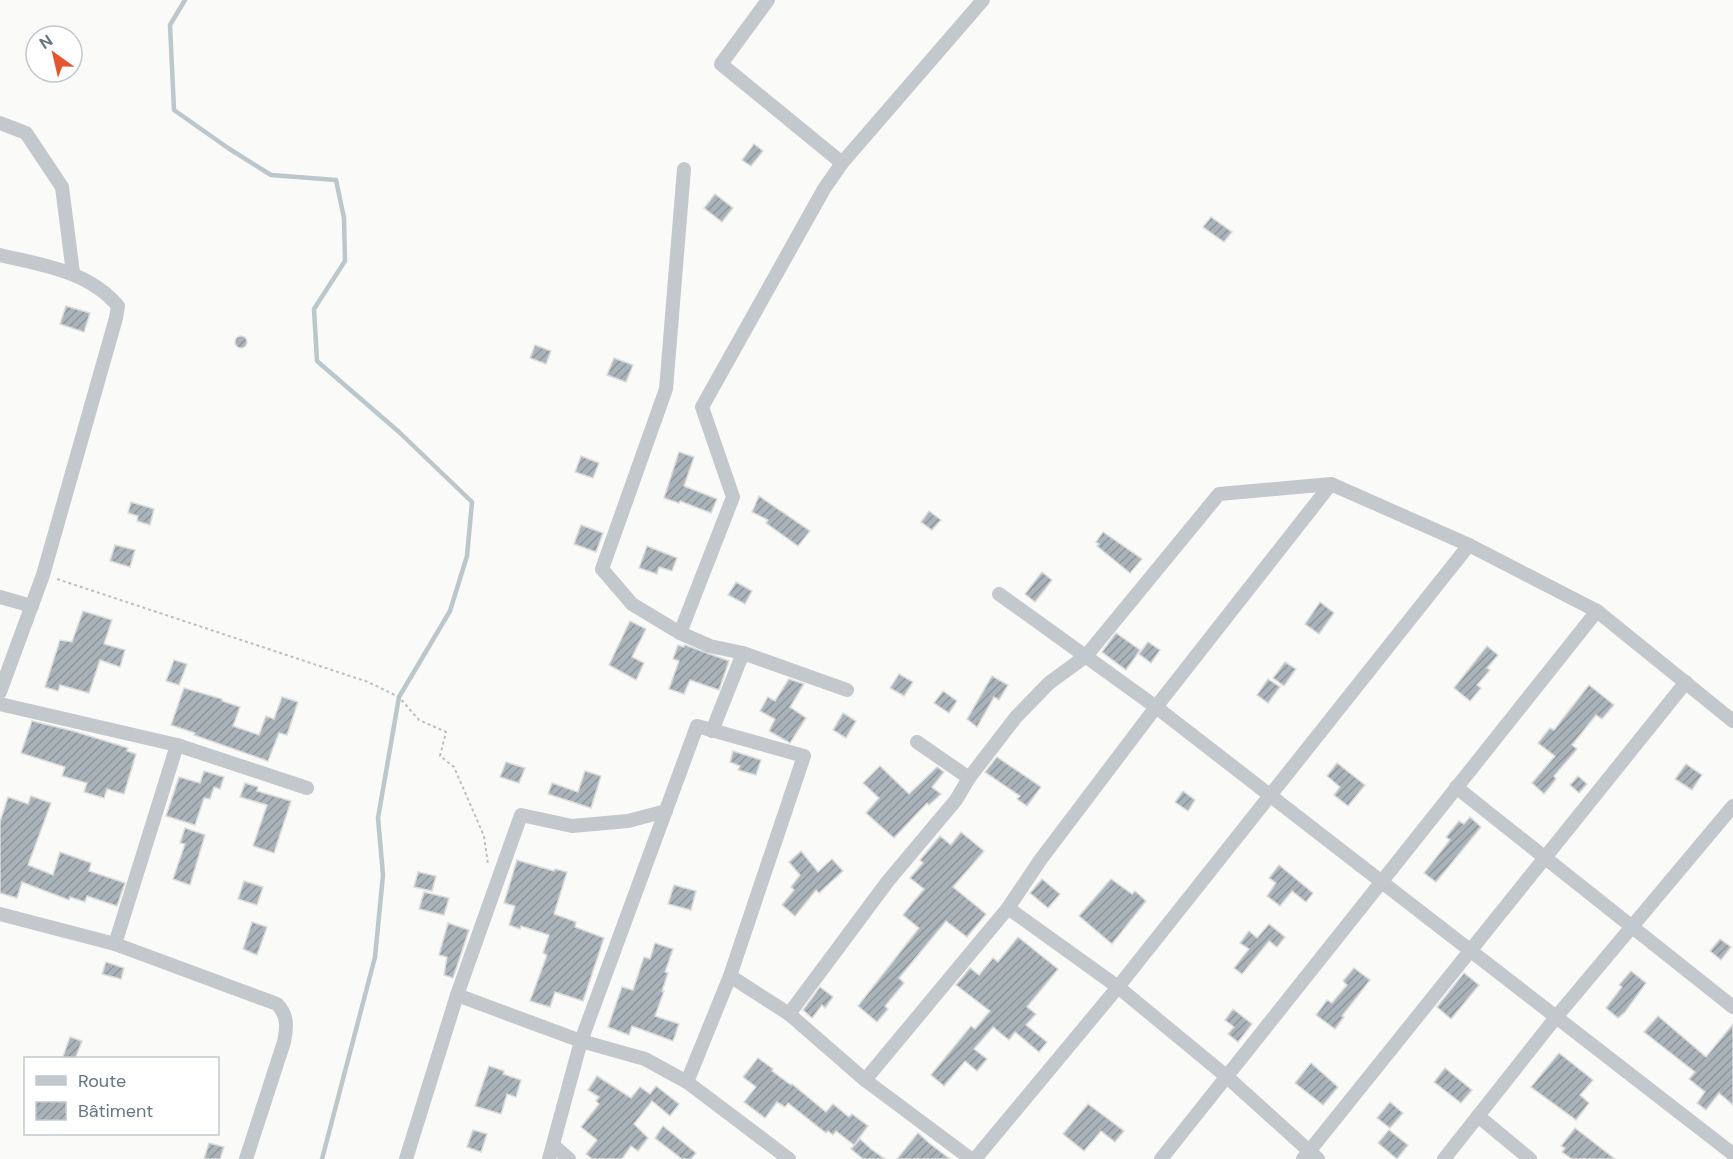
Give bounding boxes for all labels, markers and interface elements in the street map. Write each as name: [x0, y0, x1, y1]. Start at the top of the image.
north arrow: [24, 24, 84, 84]
text: N: [35, 30, 57, 54]
legend: [24, 1057, 219, 1135]
text: Route: [78, 1069, 126, 1093]
text: Bâtiment: [78, 1099, 153, 1123]

